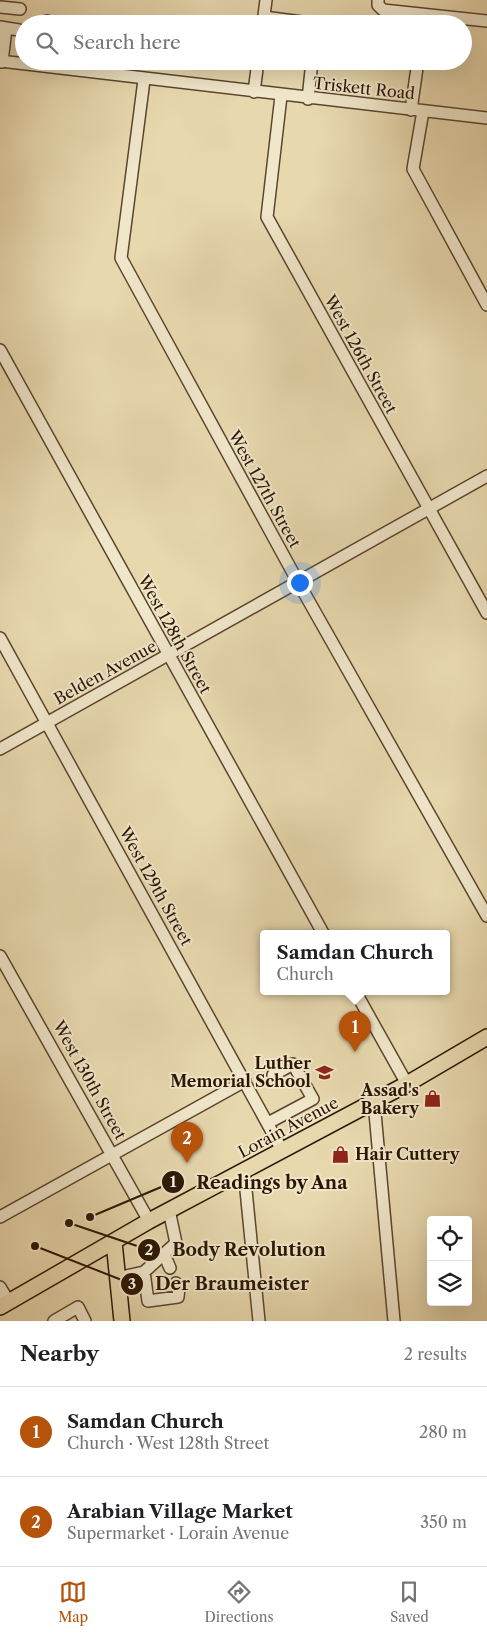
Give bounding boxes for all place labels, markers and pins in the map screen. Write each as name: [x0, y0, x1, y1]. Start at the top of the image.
pin: 1: [339, 1011, 371, 1052]
place label: Luther Memorial School: [170, 1053, 311, 1091]
school or university icon: Luther Memorial School: [315, 1062, 335, 1082]
place label: Assad's Bakery: [360, 1080, 420, 1118]
shop icon: Assad's Bakery: [423, 1089, 443, 1109]
pin: 2: [171, 1122, 203, 1163]
shop icon: Hair Cuttery: [331, 1144, 351, 1164]
place label: Hair Cuttery: [355, 1144, 461, 1164]
callout: Readings by Ana: [161, 1166, 358, 1199]
callout: Body Revolution: [137, 1233, 336, 1266]
callout: Der Braumeister: [120, 1267, 319, 1300]

